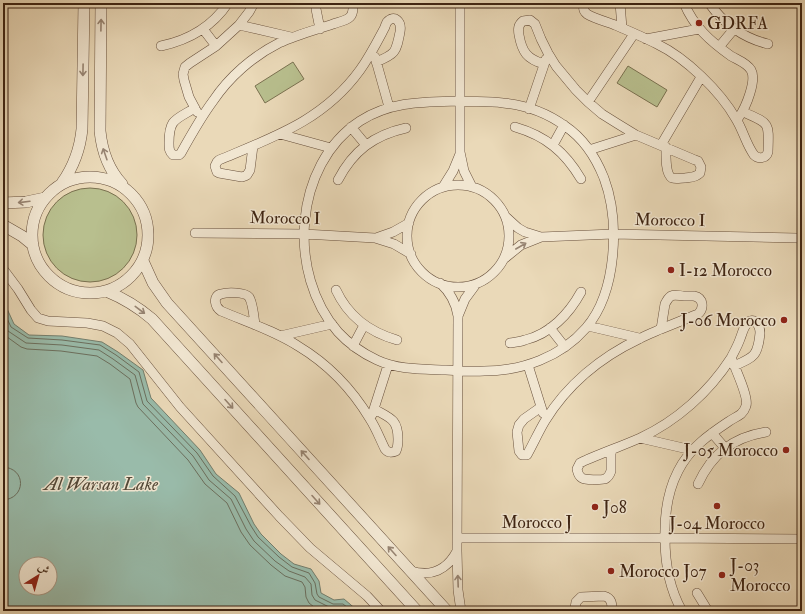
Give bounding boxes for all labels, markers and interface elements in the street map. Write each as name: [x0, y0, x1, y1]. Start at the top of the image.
place label: GDRFA: [707, 13, 768, 34]
marker: GDRFA: [694, 18, 704, 28]
one-way arrow: [97, 19, 104, 32]
one-way arrow: [80, 63, 87, 76]
one-way arrow: [101, 148, 108, 161]
one-way arrow: [18, 198, 31, 206]
street label: Morocco I: [249, 207, 321, 229]
street label: Morocco I: [634, 209, 706, 231]
one-way arrow: [515, 241, 527, 249]
place label: I-12 Morocco: [679, 260, 772, 281]
marker: I-12 Morocco: [666, 265, 676, 275]
one-way arrow: [134, 305, 145, 314]
place label: J-06 Morocco: [679, 310, 776, 332]
marker: J-06 Morocco: [779, 315, 789, 325]
one-way arrow: [214, 354, 223, 364]
one-way arrow: [224, 399, 234, 409]
place label: J-05 Morocco: [683, 440, 778, 462]
marker: J-05 Morocco: [781, 445, 791, 455]
one-way arrow: [300, 450, 310, 460]
water label: Al Warsan Lake: [42, 473, 159, 496]
one-way arrow: [312, 495, 321, 505]
place label: J08: [602, 497, 627, 519]
marker: J-04 Morocco: [712, 501, 722, 511]
marker: J08: [590, 502, 600, 512]
street label: Morocco J: [501, 512, 573, 534]
place label: J-04 Morocco: [668, 513, 765, 535]
one-way arrow: [388, 546, 397, 556]
place label: J-03 Morocco: [729, 555, 791, 596]
north arrow: [18, 556, 58, 596]
text: ش: [35, 560, 52, 577]
place label: Morocco J07: [619, 561, 707, 583]
marker: Morocco J07: [606, 566, 616, 576]
marker: J-03 Morocco: [717, 570, 727, 580]
one-way arrow: [454, 575, 462, 588]

